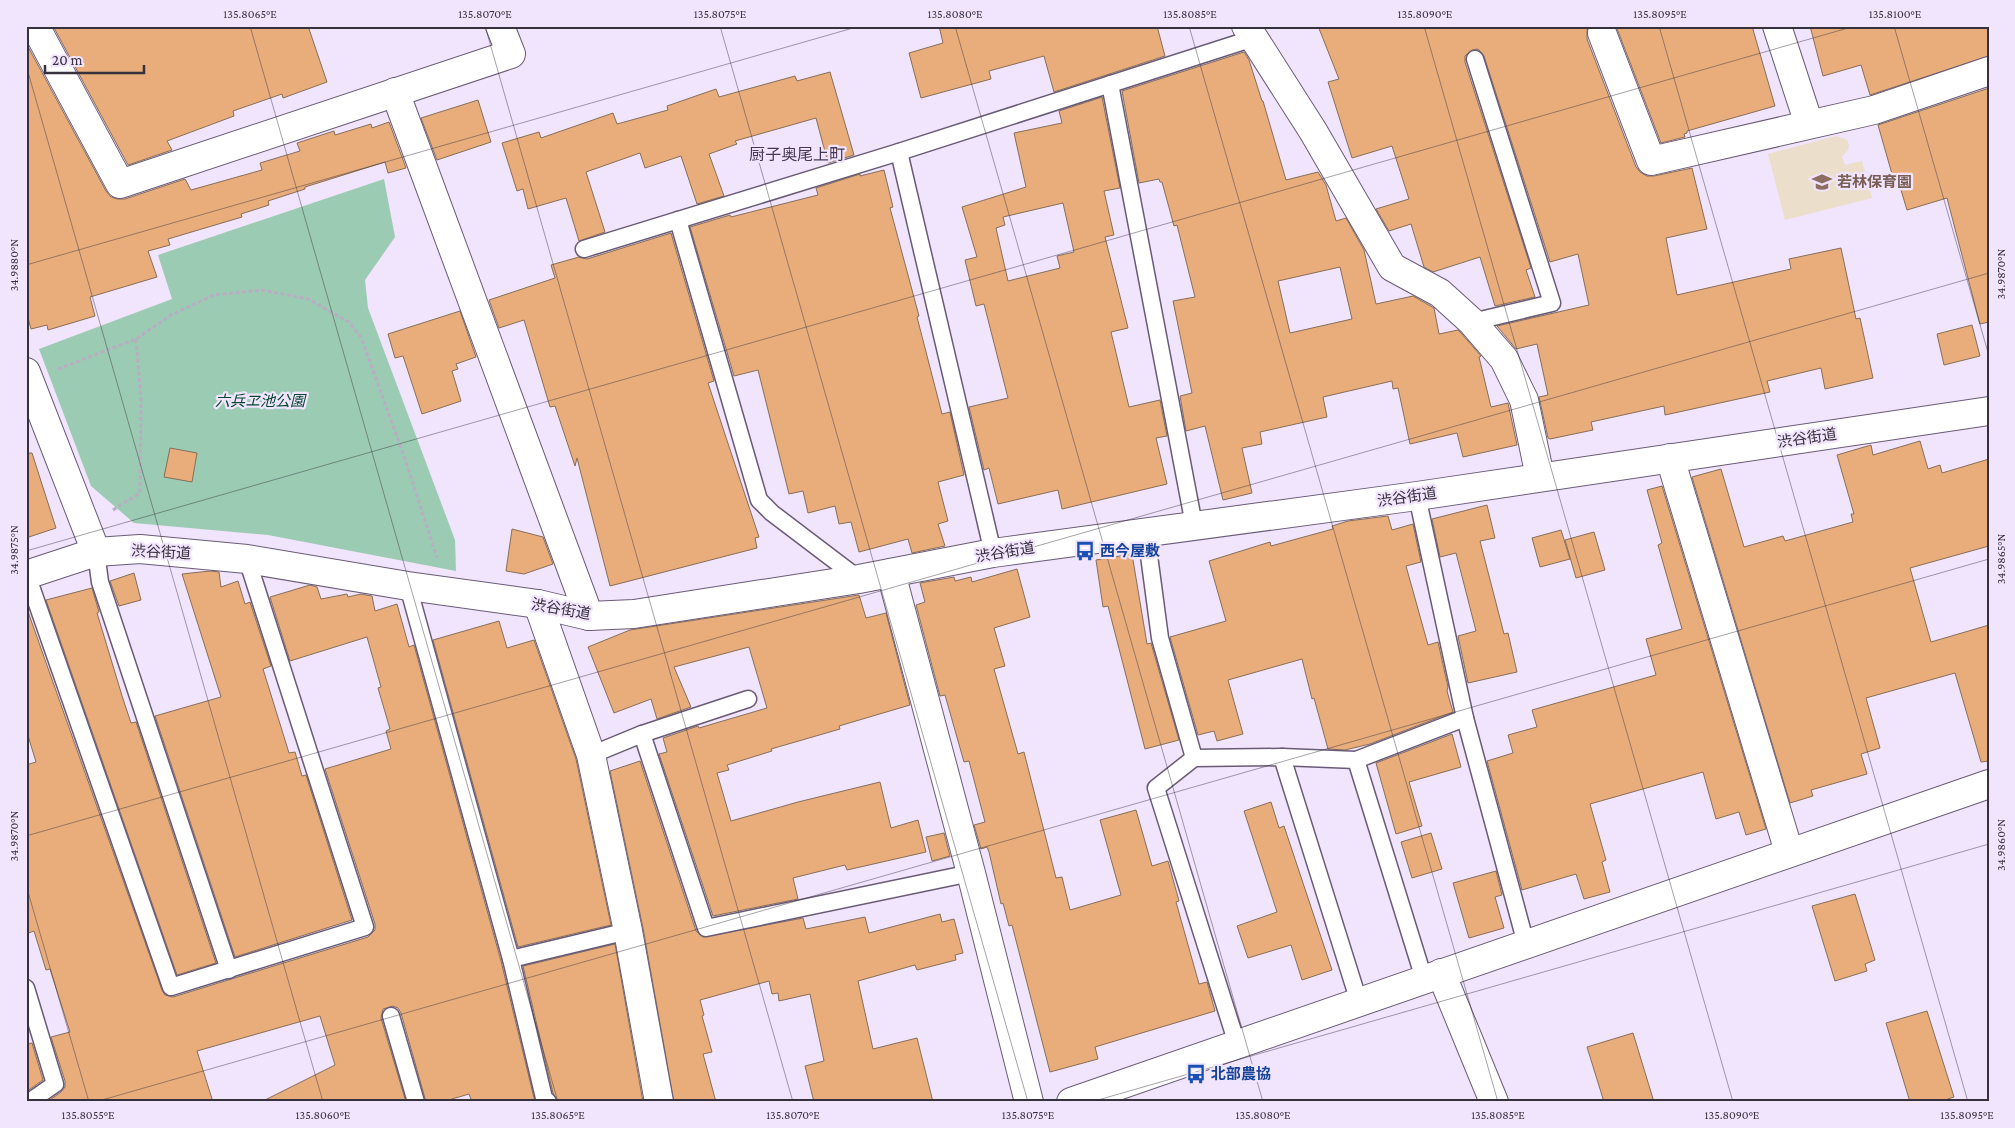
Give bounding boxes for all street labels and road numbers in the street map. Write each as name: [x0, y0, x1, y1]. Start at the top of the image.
street label: 渋谷街道: [1776, 426, 1838, 450]
street label: 渋谷街道: [1376, 485, 1438, 509]
street label: 渋谷街道: [974, 539, 1036, 565]
street label: 渋谷街道: [131, 542, 191, 562]
street label: 渋谷街道: [530, 596, 592, 622]

